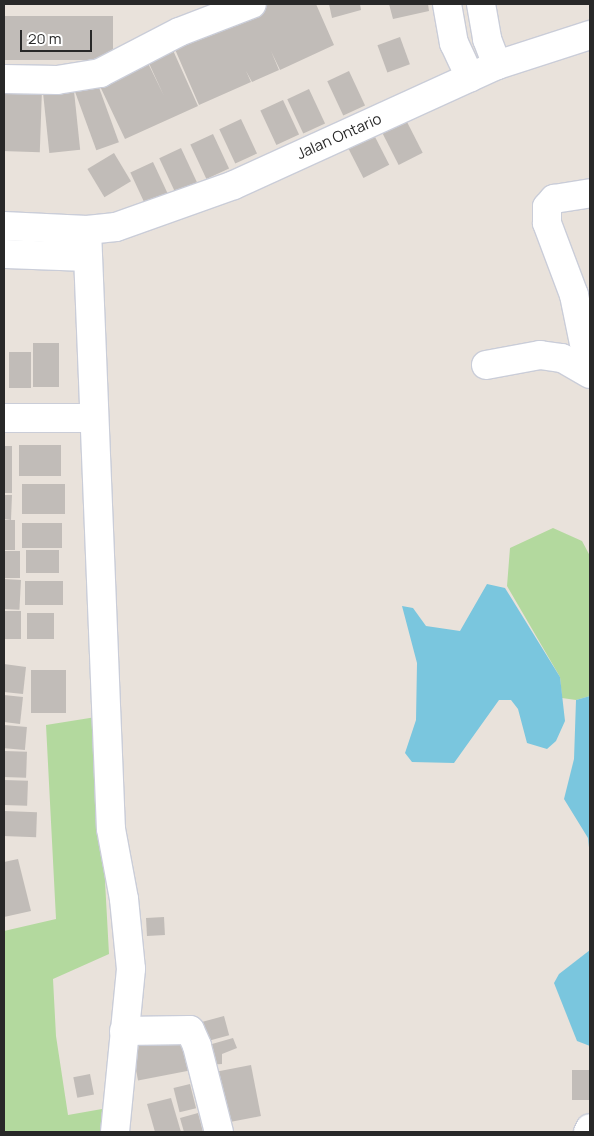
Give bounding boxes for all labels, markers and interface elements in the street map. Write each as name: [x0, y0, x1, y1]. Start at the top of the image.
scale bar: [22, 20, 95, 52]
text: 20 m: [28, 28, 61, 49]
street label: Jalan Ontario: [294, 109, 384, 163]

